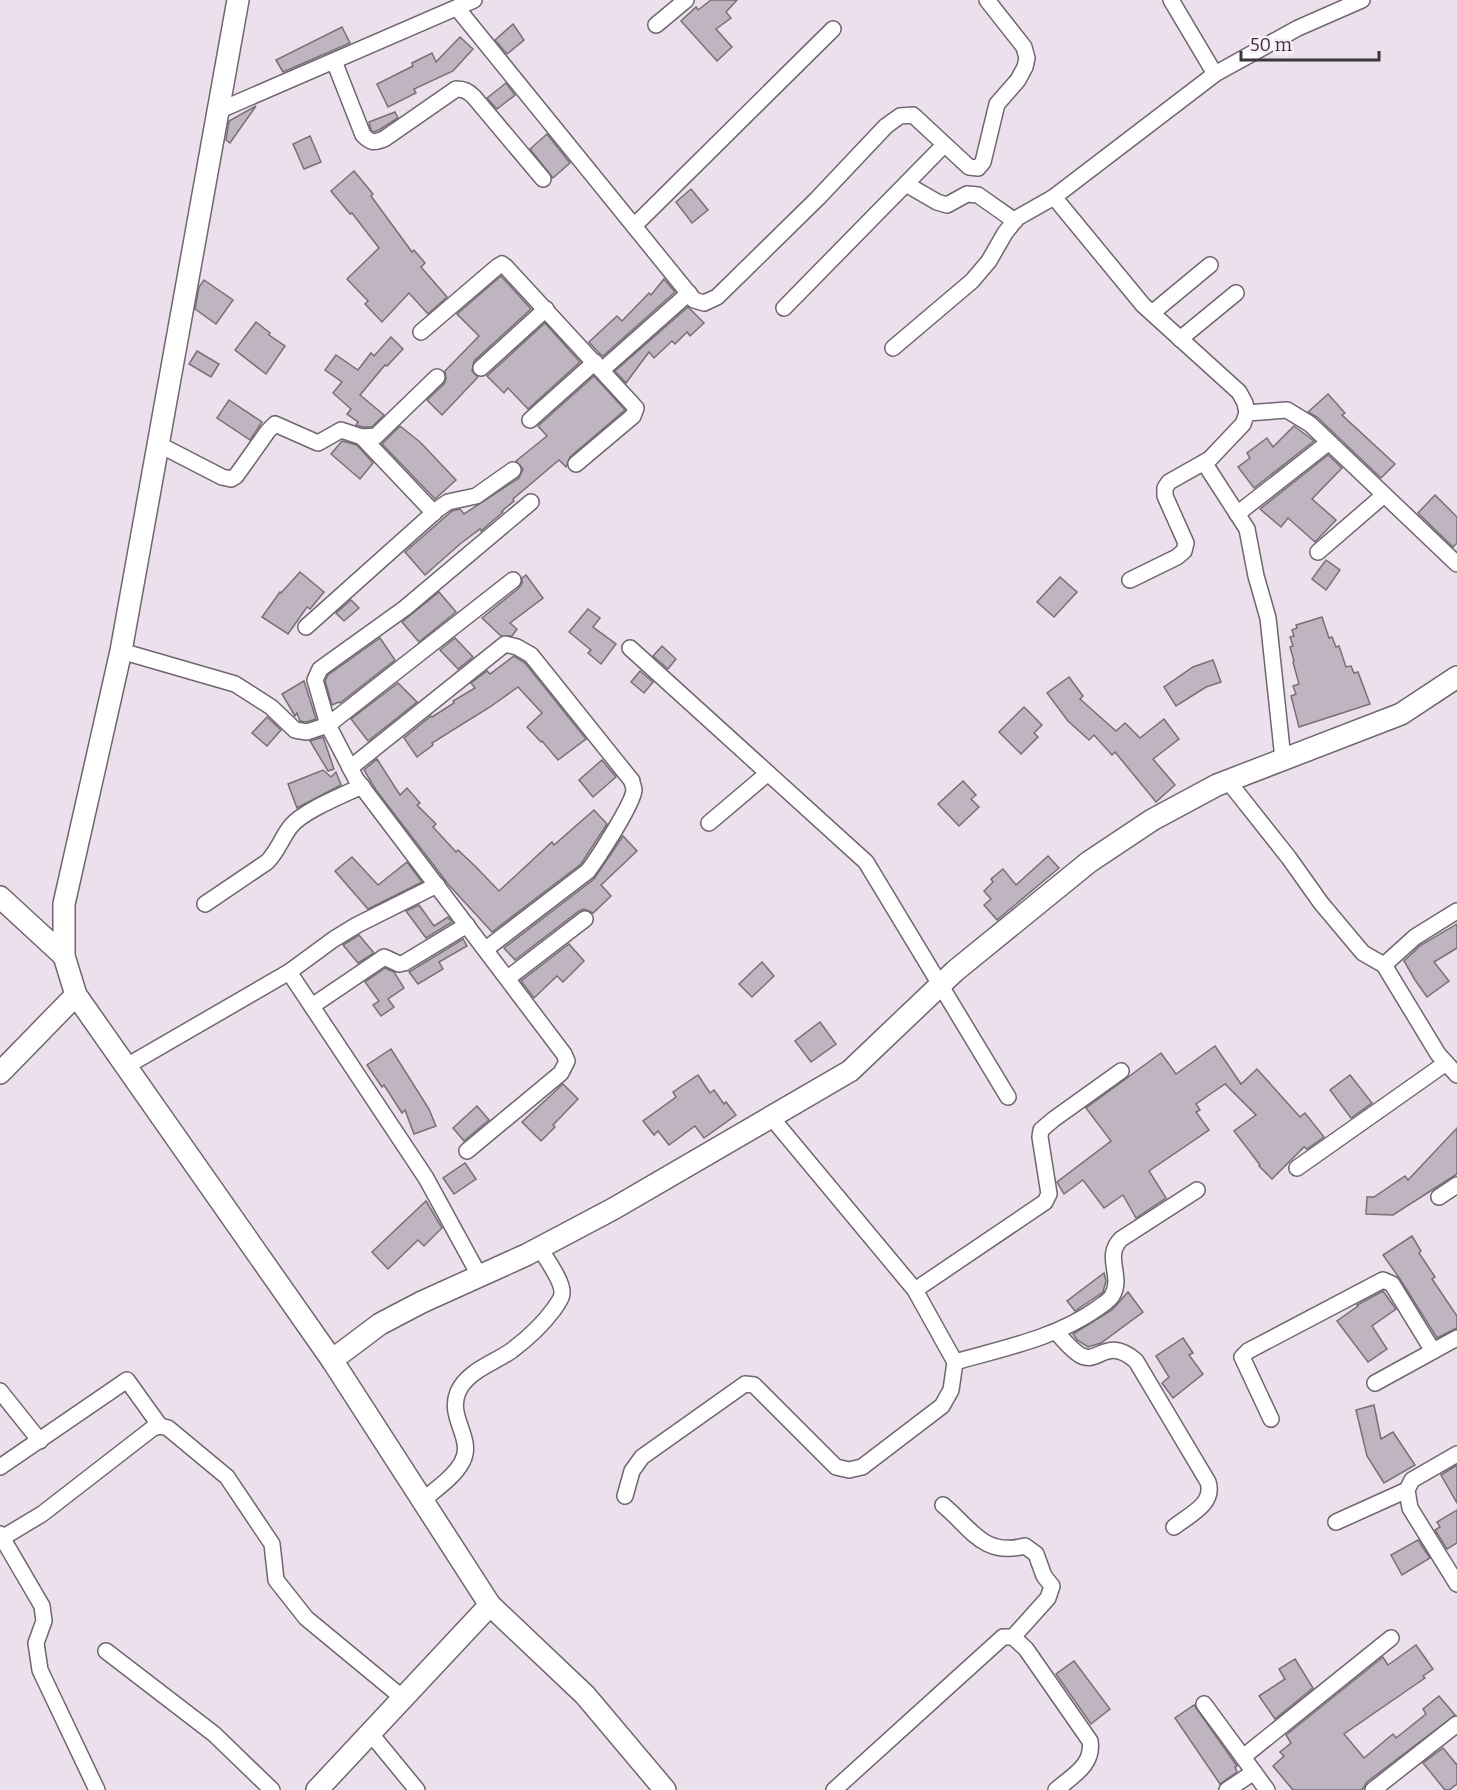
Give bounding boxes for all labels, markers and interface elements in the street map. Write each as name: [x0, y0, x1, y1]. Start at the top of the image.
scale bar: [1241, 24, 1379, 62]
text: 50 m: [1250, 34, 1292, 56]

